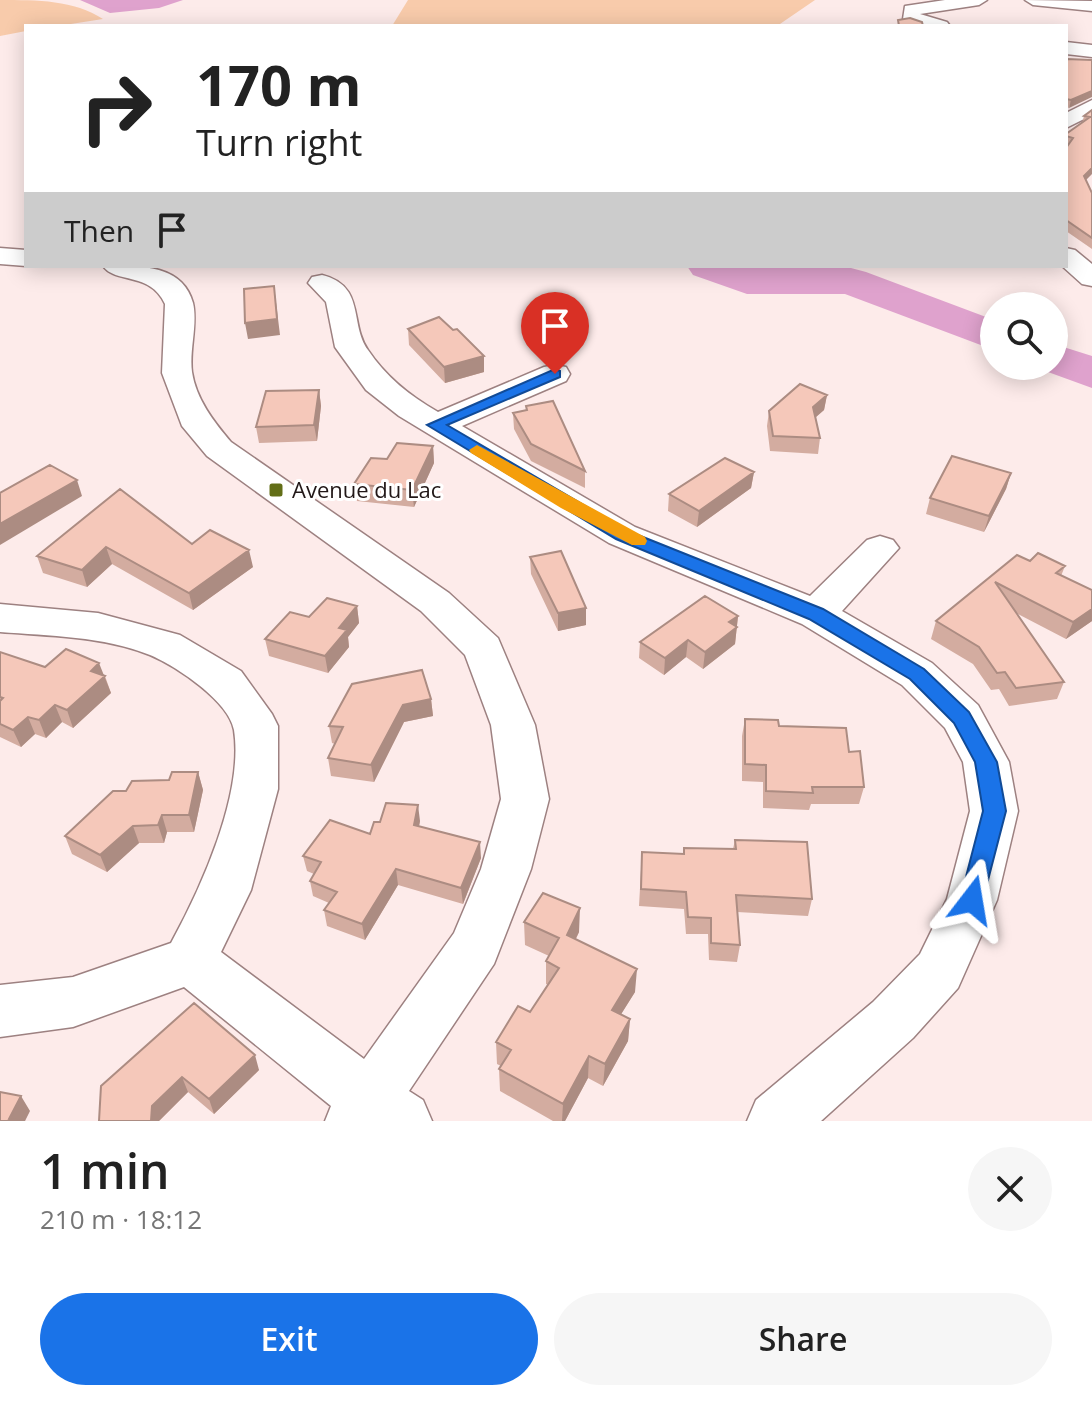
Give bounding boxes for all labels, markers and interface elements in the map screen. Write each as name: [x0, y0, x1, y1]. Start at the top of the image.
text: 170 m: [196, 46, 362, 122]
icon: right: [64, 56, 168, 160]
text: Turn right: [196, 118, 362, 167]
icon: arrive: [150, 208, 194, 252]
text: Then: [64, 210, 134, 251]
pin: [521, 292, 589, 374]
map controls: [980, 292, 1068, 380]
button: search: [980, 292, 1068, 380]
icon: arrive: [533, 304, 577, 348]
place label: Avenue du Lac: [292, 474, 441, 504]
marker: Avenue du Lac: [267, 481, 285, 499]
position arrow: [930, 858, 1014, 942]
text: 1 min: [40, 1138, 170, 1203]
button: close: [968, 1147, 1052, 1231]
text: 210 m · 18:12: [40, 1201, 202, 1237]
button: Exit: [40, 1293, 538, 1385]
button: Share: [554, 1293, 1052, 1385]

